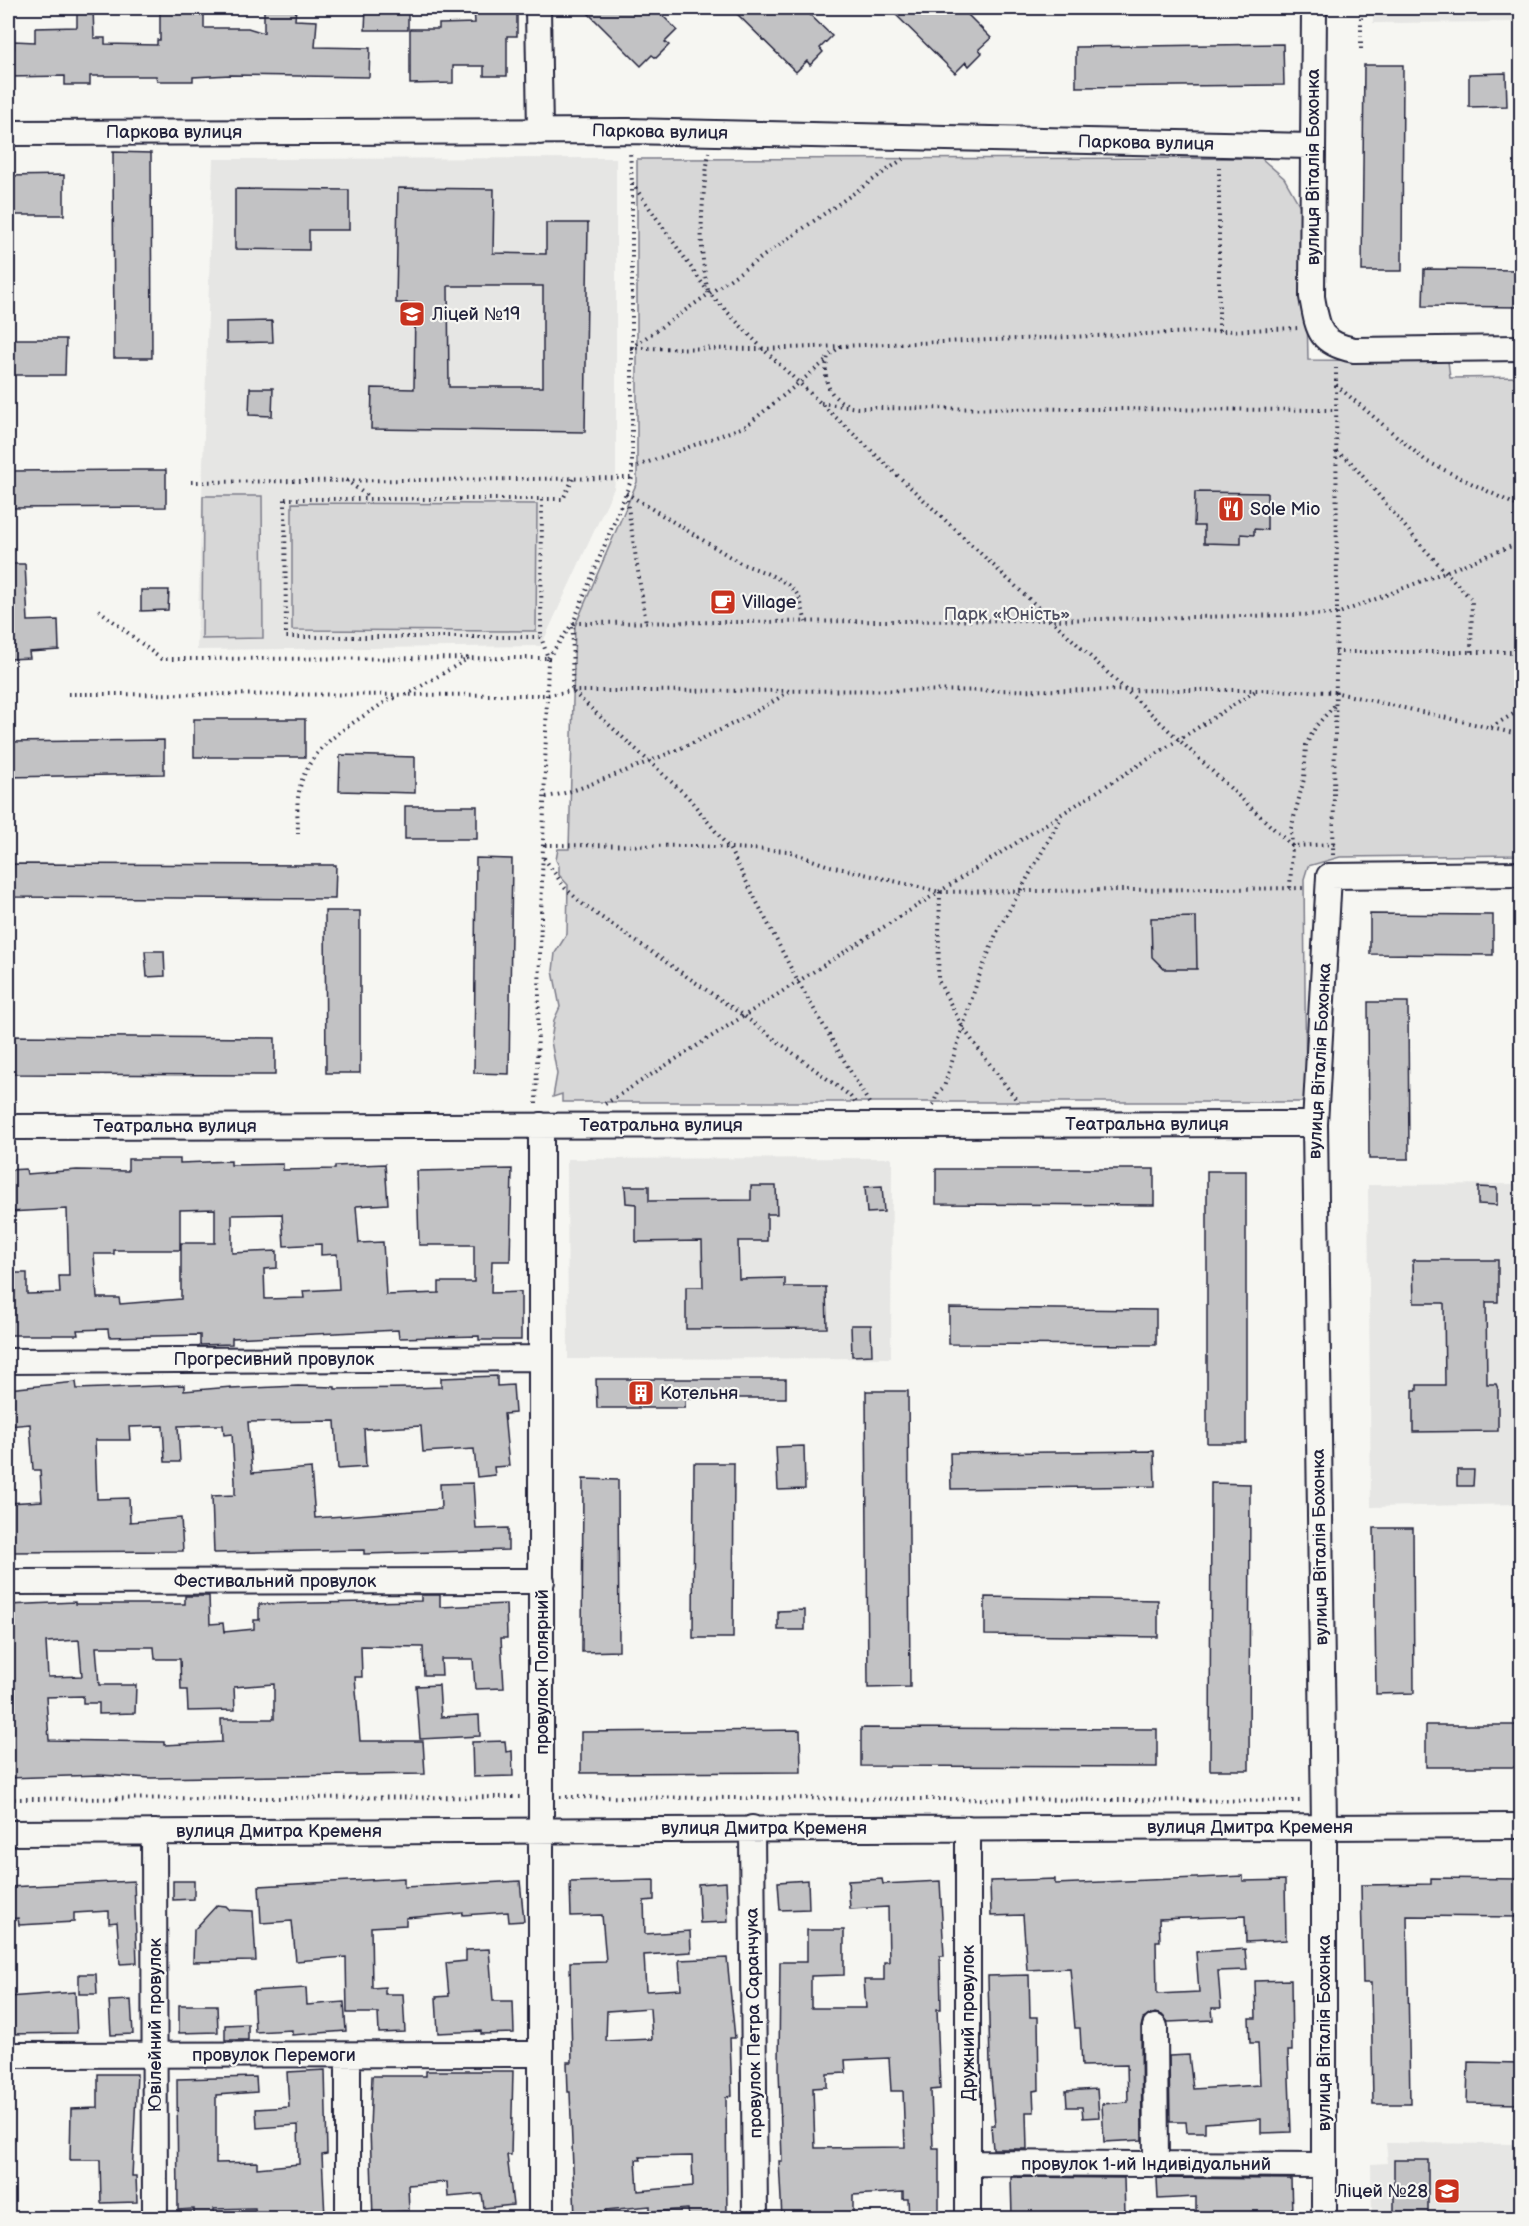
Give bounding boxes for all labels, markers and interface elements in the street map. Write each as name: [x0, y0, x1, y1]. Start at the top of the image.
street label: вулиця Віталія Бохонка: [1303, 68, 1324, 265]
street label: Паркова вулиця: [592, 120, 728, 144]
street label: Паркова вулиця: [106, 122, 242, 143]
street label: Паркова вулиця: [1078, 131, 1214, 155]
school or university icon: Ліцей №19: [397, 299, 427, 329]
place label: Ліцей №19: [431, 304, 520, 325]
restaurant icon: Sole Mio: [1216, 494, 1246, 524]
place label: Sole Mio: [1250, 499, 1321, 520]
cafe icon: Village: [708, 587, 738, 617]
place label: Village: [742, 592, 797, 613]
park label: Парк «Юність»: [944, 604, 1070, 625]
street label: вулиця Віталія Бохонка: [1304, 962, 1336, 1160]
street label: Театральна вулиця: [1065, 1114, 1229, 1135]
street label: Театральна вулиця: [579, 1115, 743, 1136]
street label: Театральна вулиця: [93, 1116, 257, 1137]
street label: Прогресивний провулок: [174, 1349, 375, 1370]
building icon: Котельня: [626, 1378, 656, 1408]
place label: Котельня: [660, 1383, 738, 1404]
street label: вулиця Віталія Бохонка: [1308, 1448, 1332, 1645]
street label: Фестивальний провулок: [174, 1571, 377, 1592]
street label: провулок Полярний: [532, 1589, 553, 1755]
street label: вулиця Дмитра Кременя: [1147, 1817, 1353, 1838]
street label: вулиця Дмитра Кременя: [661, 1818, 867, 1839]
street label: вулиця Дмитра Кременя: [176, 1821, 382, 1842]
street label: провулок Петра Саранчука: [741, 1907, 767, 2138]
street label: вулиця Віталія Бохонка: [1314, 1934, 1335, 2131]
street label: Ювілейний провулок: [145, 1937, 166, 2112]
street label: Дружний провулок: [958, 1945, 979, 2101]
street label: провулок Перемоги: [192, 2045, 356, 2066]
street label: провулок 1-ий Індивідуальний: [1021, 2154, 1271, 2175]
school or university icon: Ліцей №28: [1432, 2176, 1462, 2206]
place label: Ліцей №28: [1335, 2181, 1428, 2202]

